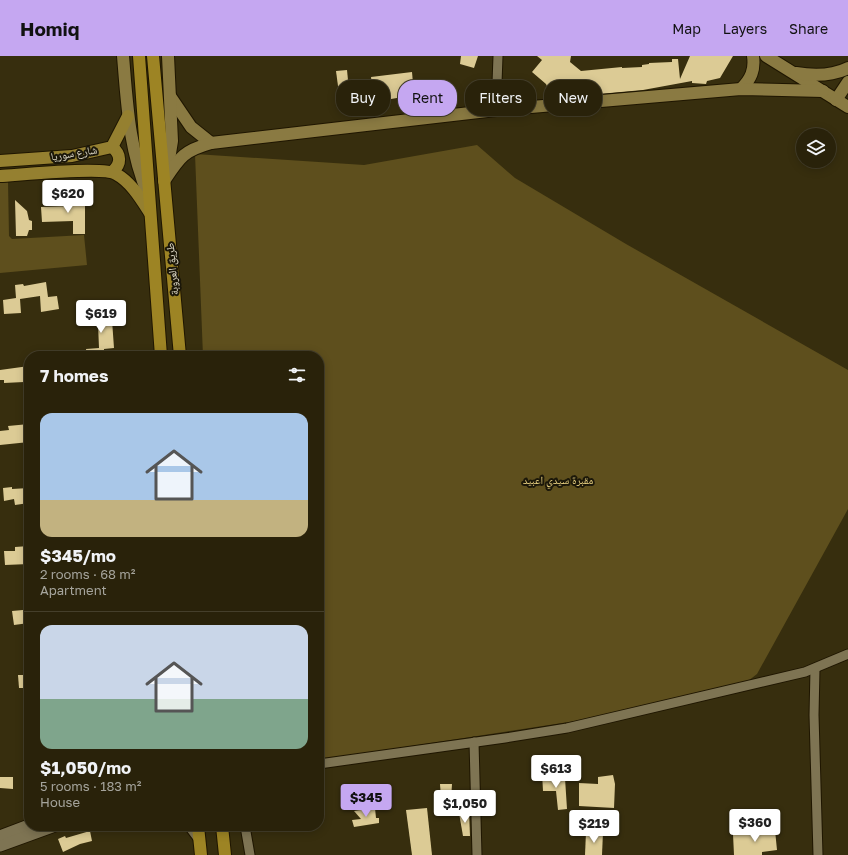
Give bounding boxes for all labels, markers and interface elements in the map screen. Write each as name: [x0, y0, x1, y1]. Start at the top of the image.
text: Homiq: [20, 17, 79, 40]
text: Map: [672, 20, 701, 37]
text: Layers: [723, 20, 767, 37]
text: Share: [789, 20, 828, 37]
chip: Buy: [336, 80, 390, 116]
chip: Rent: [398, 80, 457, 116]
chip: Filters: [465, 80, 536, 116]
chip: New: [544, 80, 602, 116]
map controls: [796, 128, 836, 168]
button: layers: [796, 128, 836, 168]
street label: شارع سوريا: [50, 142, 98, 164]
pin: $620: [44, 180, 92, 214]
text: $620: [51, 185, 85, 201]
street label: طريق العروبة: [163, 242, 181, 296]
pin: $619: [77, 300, 125, 334]
text: $619: [85, 305, 117, 321]
icon: filters: [286, 364, 308, 386]
text: 7 homes: [40, 365, 108, 386]
icon: home: [138, 439, 210, 511]
park label: مقبرة سيدي اعبيد: [523, 473, 593, 489]
text: $345/mo: [40, 545, 116, 566]
text: 2 rooms · 68 m²: [40, 566, 135, 582]
text: Apartment: [40, 582, 107, 598]
icon: home: [138, 651, 210, 723]
pin: $613: [532, 755, 580, 789]
text: $1,050/mo: [40, 757, 131, 778]
text: $613: [540, 760, 572, 776]
text: 5 rooms · 183 m²: [40, 778, 141, 794]
pin: $345: [342, 784, 390, 818]
text: $345: [350, 789, 382, 805]
pin: $1,050: [432, 790, 498, 824]
text: House: [40, 794, 80, 810]
text: $1,050: [443, 795, 487, 811]
pin: $360: [731, 809, 779, 843]
pin: $219: [570, 810, 618, 844]
text: $360: [738, 814, 772, 830]
text: $219: [578, 815, 610, 831]

